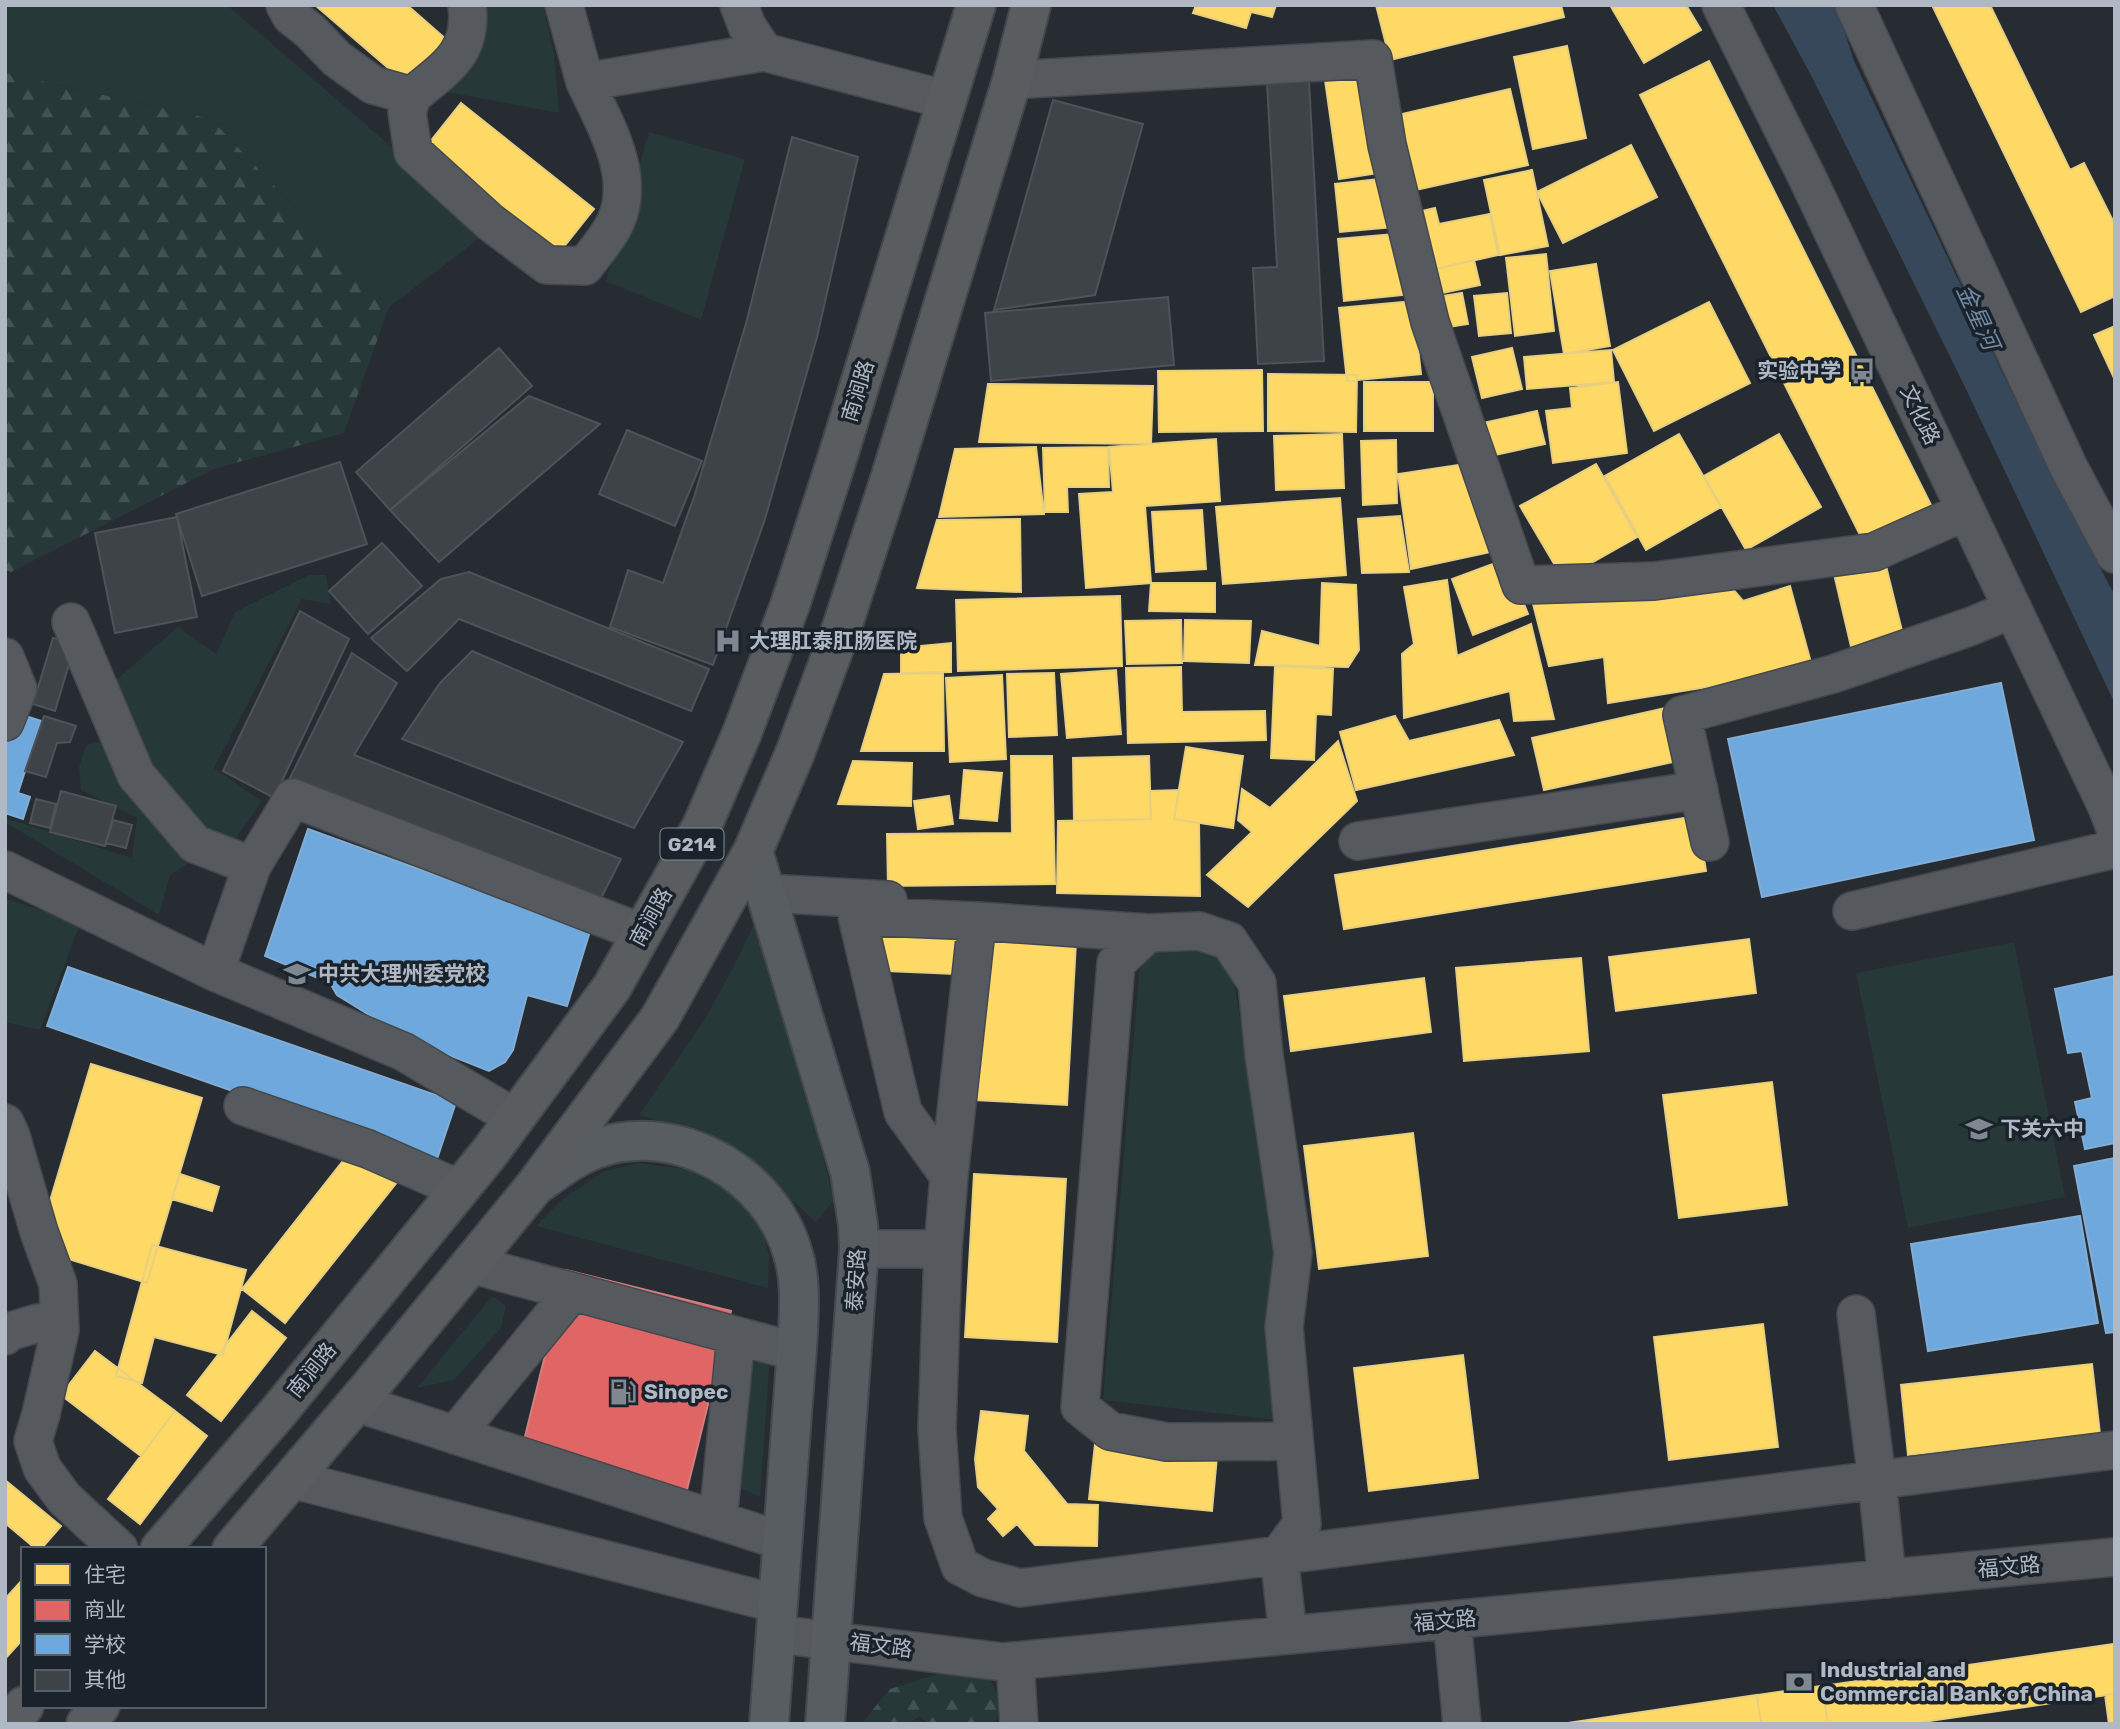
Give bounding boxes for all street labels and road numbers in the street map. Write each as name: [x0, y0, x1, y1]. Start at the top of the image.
street label: 南涧路: [836, 357, 879, 425]
street label: 文化路: [1895, 381, 1945, 449]
road number: G214: [660, 828, 724, 860]
street label: 南涧路: [624, 883, 677, 950]
street label: 泰安路: [841, 1248, 870, 1312]
street label: 南涧路: [282, 1337, 341, 1402]
street label: 福文路: [1976, 1551, 2041, 1582]
street label: 福文路: [1412, 1605, 1477, 1636]
street label: 福文路: [848, 1629, 914, 1662]

